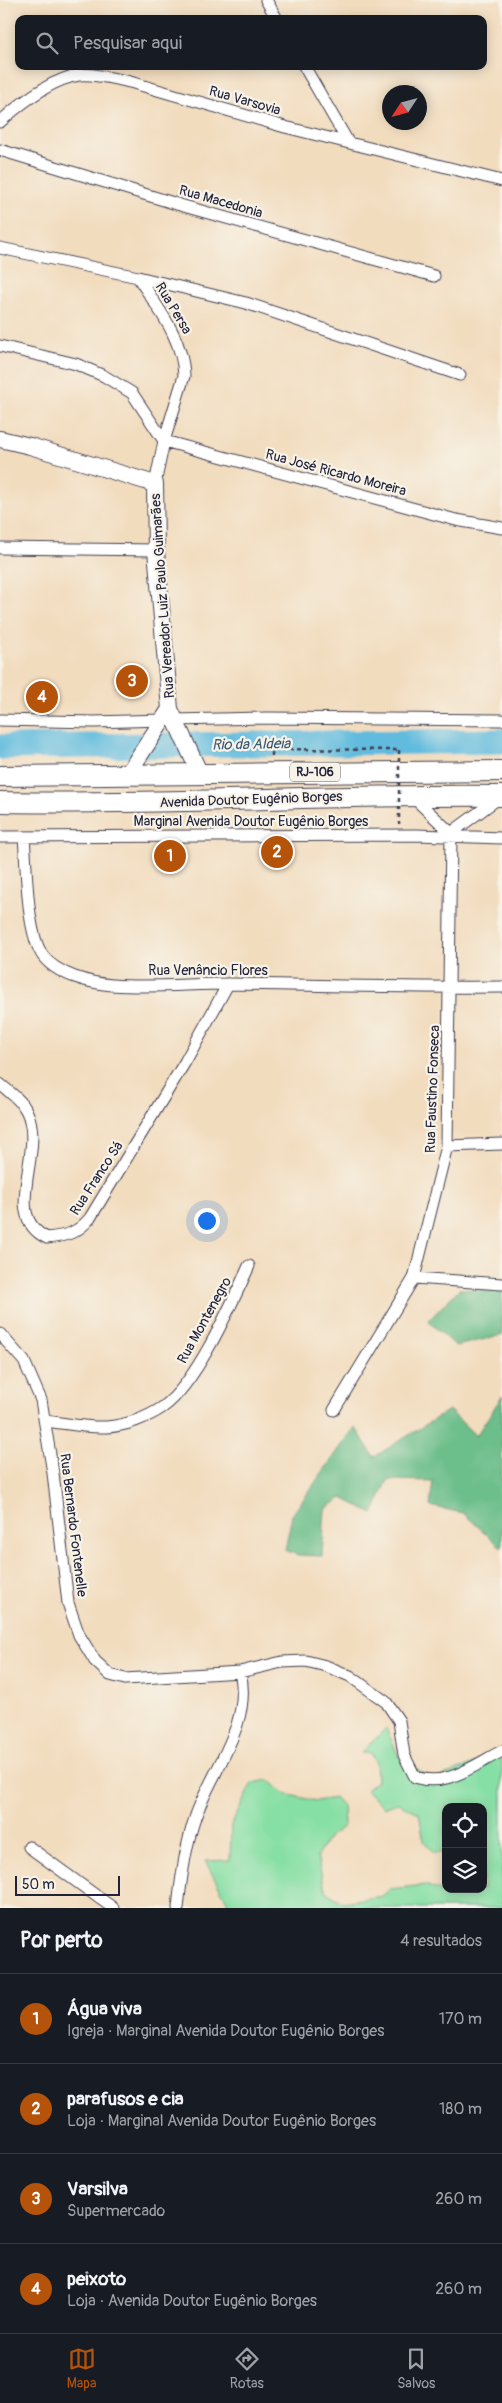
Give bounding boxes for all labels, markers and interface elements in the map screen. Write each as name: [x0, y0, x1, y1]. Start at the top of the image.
search box: [15, 15, 487, 70]
icon: search: [33, 29, 61, 57]
text: Pesquisar aqui: [73, 31, 182, 55]
street label: Rua Varsovia: [207, 82, 283, 119]
north arrow: [382, 85, 427, 130]
street label: Rua Macedonia: [177, 181, 265, 222]
street label: Rua Persa: [152, 279, 196, 337]
street label: Rua José Ricardo Moreira: [264, 446, 408, 499]
street label: Rua Vereador Luiz Paulo Guimarães: [147, 492, 178, 699]
pin: 3: [116, 662, 148, 700]
pin: 4: [26, 678, 58, 716]
water label: Rio da Aldeia: [212, 734, 291, 755]
road number: RJ-106: [290, 762, 340, 782]
street label: Avenida Doutor Eugênio Borges: [159, 788, 343, 811]
street label: Marginal Avenida Doutor Eugênio Borges: [134, 813, 369, 830]
pin: 2: [261, 833, 293, 871]
pin: 1: [154, 837, 186, 875]
street label: Rua Venâncio Flores: [148, 962, 268, 979]
street label: Rua Faustino Fonseca: [422, 1025, 443, 1153]
street label: Rua Franco Sá: [66, 1138, 127, 1218]
your location: [194, 1208, 220, 1234]
street label: Rua Montenegro: [174, 1274, 235, 1366]
street label: Rua Bernardo Fontenelle: [56, 1452, 91, 1598]
map controls: [442, 1803, 487, 1893]
button: locate: [442, 1803, 487, 1848]
button: layers: [442, 1848, 487, 1893]
scale bar: [15, 1873, 120, 1896]
text: 50 m: [22, 1876, 55, 1893]
text: Por perto: [20, 1927, 102, 1954]
text: 4 resultados: [400, 1931, 482, 1951]
text: Água viva: [67, 1997, 142, 2021]
text: 1: [33, 2009, 39, 2029]
text: 170 m: [439, 2009, 482, 2029]
text: Igreja · Marginal Avenida Doutor Eugênio Borges: [67, 2021, 384, 2041]
text: parafusos e cia: [67, 2087, 184, 2111]
text: 2: [32, 2099, 40, 2119]
text: 180 m: [439, 2099, 482, 2119]
text: Loja · Marginal Avenida Doutor Eugênio Borges: [67, 2111, 376, 2131]
text: Varsilva: [67, 2177, 128, 2201]
text: 3: [32, 2189, 40, 2209]
text: 260 m: [435, 2189, 482, 2209]
text: Supermercado: [67, 2201, 165, 2221]
text: peixoto: [67, 2267, 126, 2291]
text: 4: [31, 2279, 41, 2299]
text: 260 m: [435, 2279, 482, 2299]
text: Loja · Avenida Doutor Eugênio Borges: [67, 2291, 317, 2311]
tab: Mapa: [67, 2345, 96, 2392]
tab: Rotas: [230, 2345, 264, 2392]
tab: Salvos: [397, 2345, 435, 2392]

